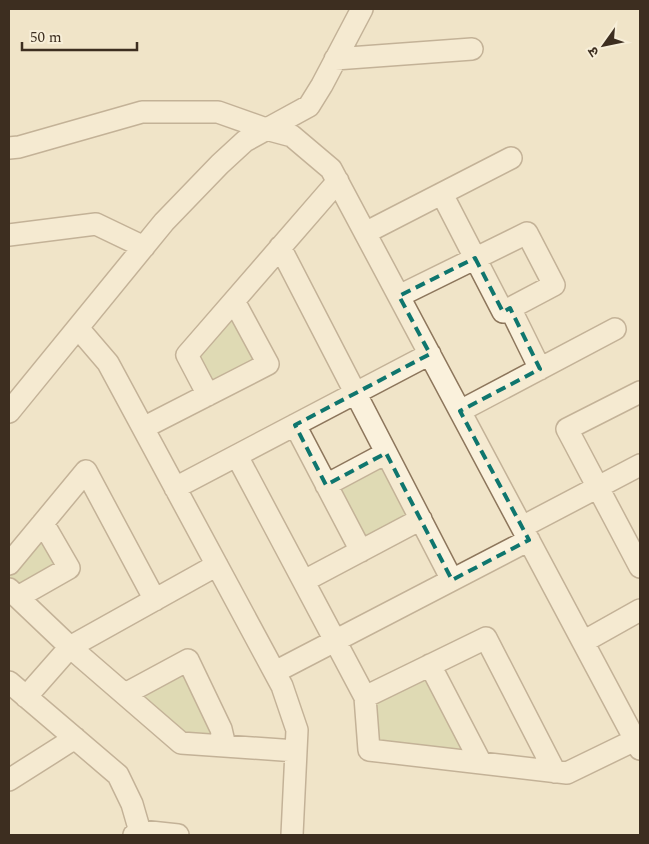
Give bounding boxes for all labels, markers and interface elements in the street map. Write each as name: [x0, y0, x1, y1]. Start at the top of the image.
scale bar: [22, 20, 138, 52]
north arrow: [579, 20, 629, 70]
text: 50 m: [30, 26, 62, 49]
text: उ: [582, 42, 605, 61]

